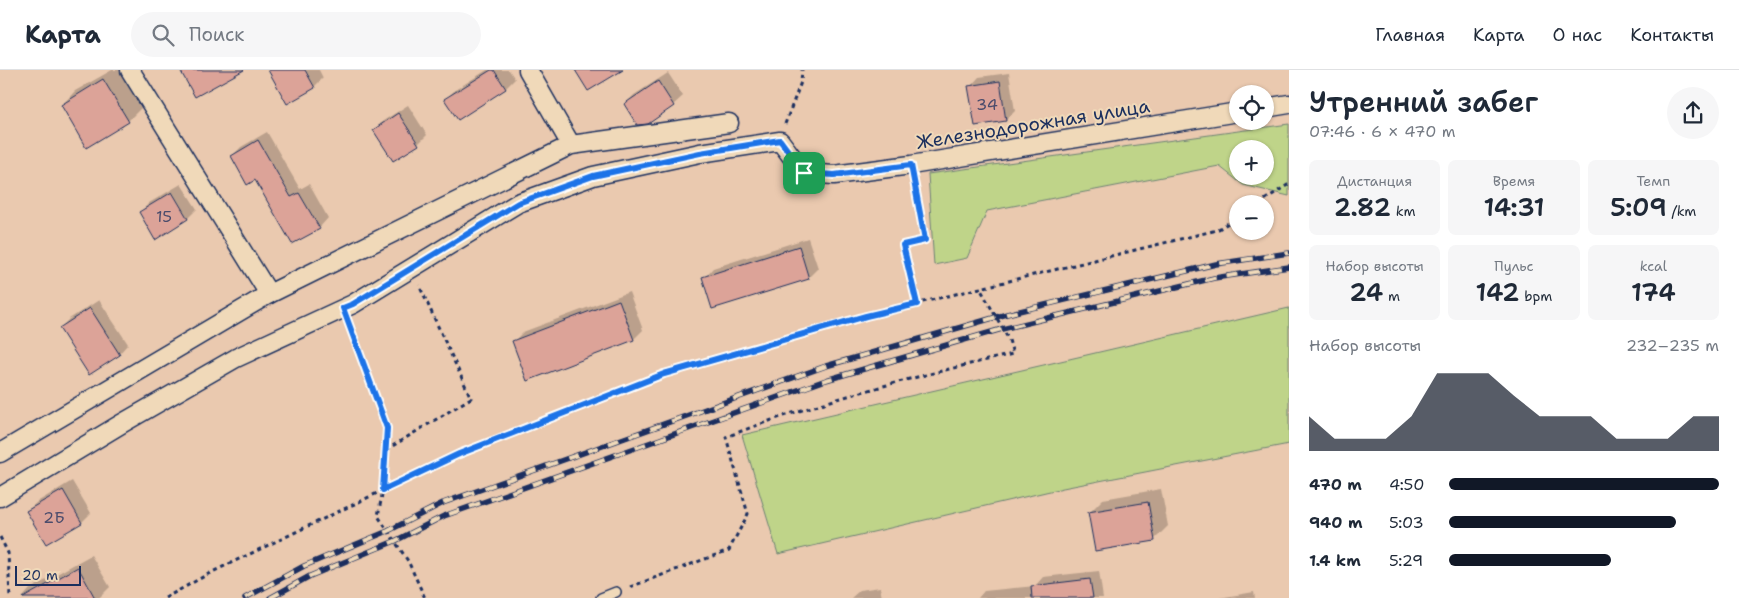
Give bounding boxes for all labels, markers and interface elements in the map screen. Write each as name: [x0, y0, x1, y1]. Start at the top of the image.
search box: [131, 12, 481, 57]
text: Карта: [25, 19, 101, 51]
icon: search: [149, 21, 177, 49]
text: Поиск: [189, 22, 244, 47]
text: Главная: [1375, 23, 1445, 47]
text: Карта: [1473, 23, 1525, 47]
text: О нас: [1553, 23, 1602, 47]
text: Контакты: [1630, 23, 1714, 47]
text: Утренний забег: [1309, 83, 1538, 121]
map controls: [1229, 85, 1274, 240]
button: locate: [1229, 85, 1274, 130]
button: share: [1667, 87, 1719, 139]
street label: Железнодорожная улица: [914, 93, 1152, 155]
house number: 34: [976, 94, 998, 115]
text: 07:46 · 6 × 470 m: [1309, 121, 1456, 142]
button: +: [1229, 140, 1274, 185]
pin: [783, 152, 825, 194]
icon: arrive: [790, 159, 818, 187]
text: Дистанция: [1337, 172, 1412, 190]
text: Время: [1493, 172, 1535, 190]
text: Темп: [1636, 172, 1670, 190]
text: 2.82: [1334, 190, 1391, 224]
text: 14:31: [1483, 190, 1545, 224]
text: 5:09: [1610, 190, 1667, 224]
button: −: [1229, 195, 1274, 240]
text: km: [1391, 202, 1416, 220]
text: /km: [1667, 202, 1696, 220]
house number: 15: [156, 206, 172, 227]
text: Набор высоты: [1326, 257, 1424, 275]
text: Пульс: [1494, 257, 1534, 275]
text: kcal: [1640, 257, 1667, 275]
text: 24: [1349, 275, 1383, 309]
text: 142: [1476, 275, 1519, 309]
text: 174: [1631, 275, 1676, 309]
text: m: [1383, 287, 1400, 305]
text: bpm: [1519, 287, 1552, 305]
text: Набор высоты: [1309, 335, 1421, 356]
text: 232–235 m: [1626, 335, 1719, 356]
text: 470 m: [1309, 474, 1362, 495]
text: 4:50: [1389, 474, 1424, 495]
house number: 2Б: [43, 507, 65, 528]
text: 940 m: [1309, 512, 1362, 533]
text: 5:03: [1389, 512, 1424, 533]
text: 1.4 km: [1309, 550, 1361, 571]
text: 5:29: [1389, 550, 1423, 571]
scale bar: [15, 563, 81, 586]
text: 20 m: [22, 566, 58, 584]

